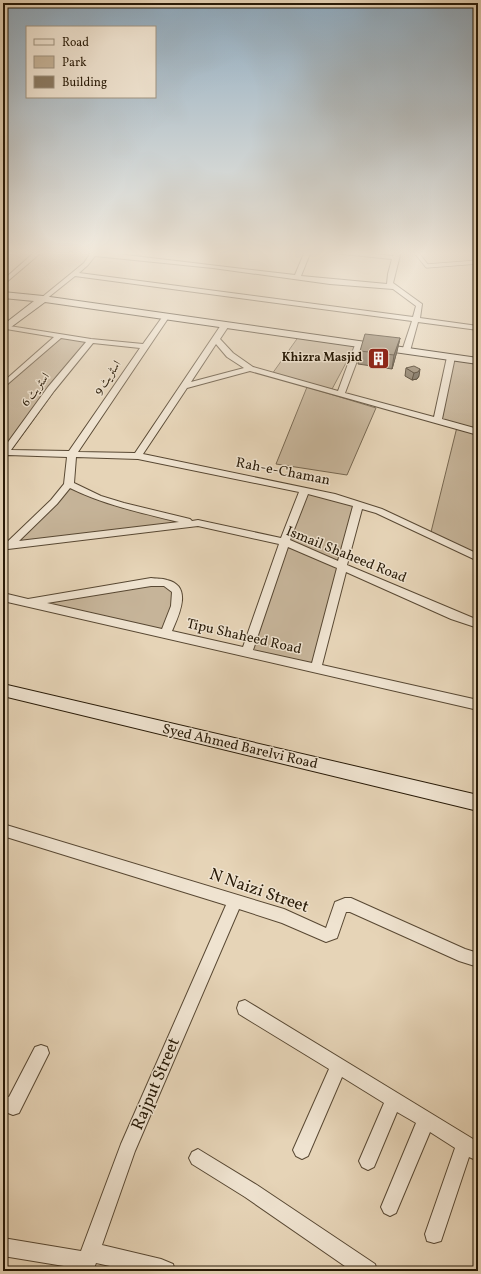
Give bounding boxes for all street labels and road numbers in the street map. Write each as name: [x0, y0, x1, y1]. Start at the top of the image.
street label: اسٹریٹ 9: [91, 357, 126, 398]
street label: اسٹریٹ 6: [18, 370, 54, 410]
street label: Rah-e-Chaman: [234, 454, 332, 490]
street label: Ismail Shaheed Road: [283, 522, 409, 588]
street label: Tipu Shaheed Road: [185, 615, 303, 659]
street label: Syed Ahmed Barelvi Road: [160, 720, 320, 774]
street label: N Naizi Street: [206, 863, 312, 919]
street label: Rajput Street: [126, 1034, 186, 1134]

